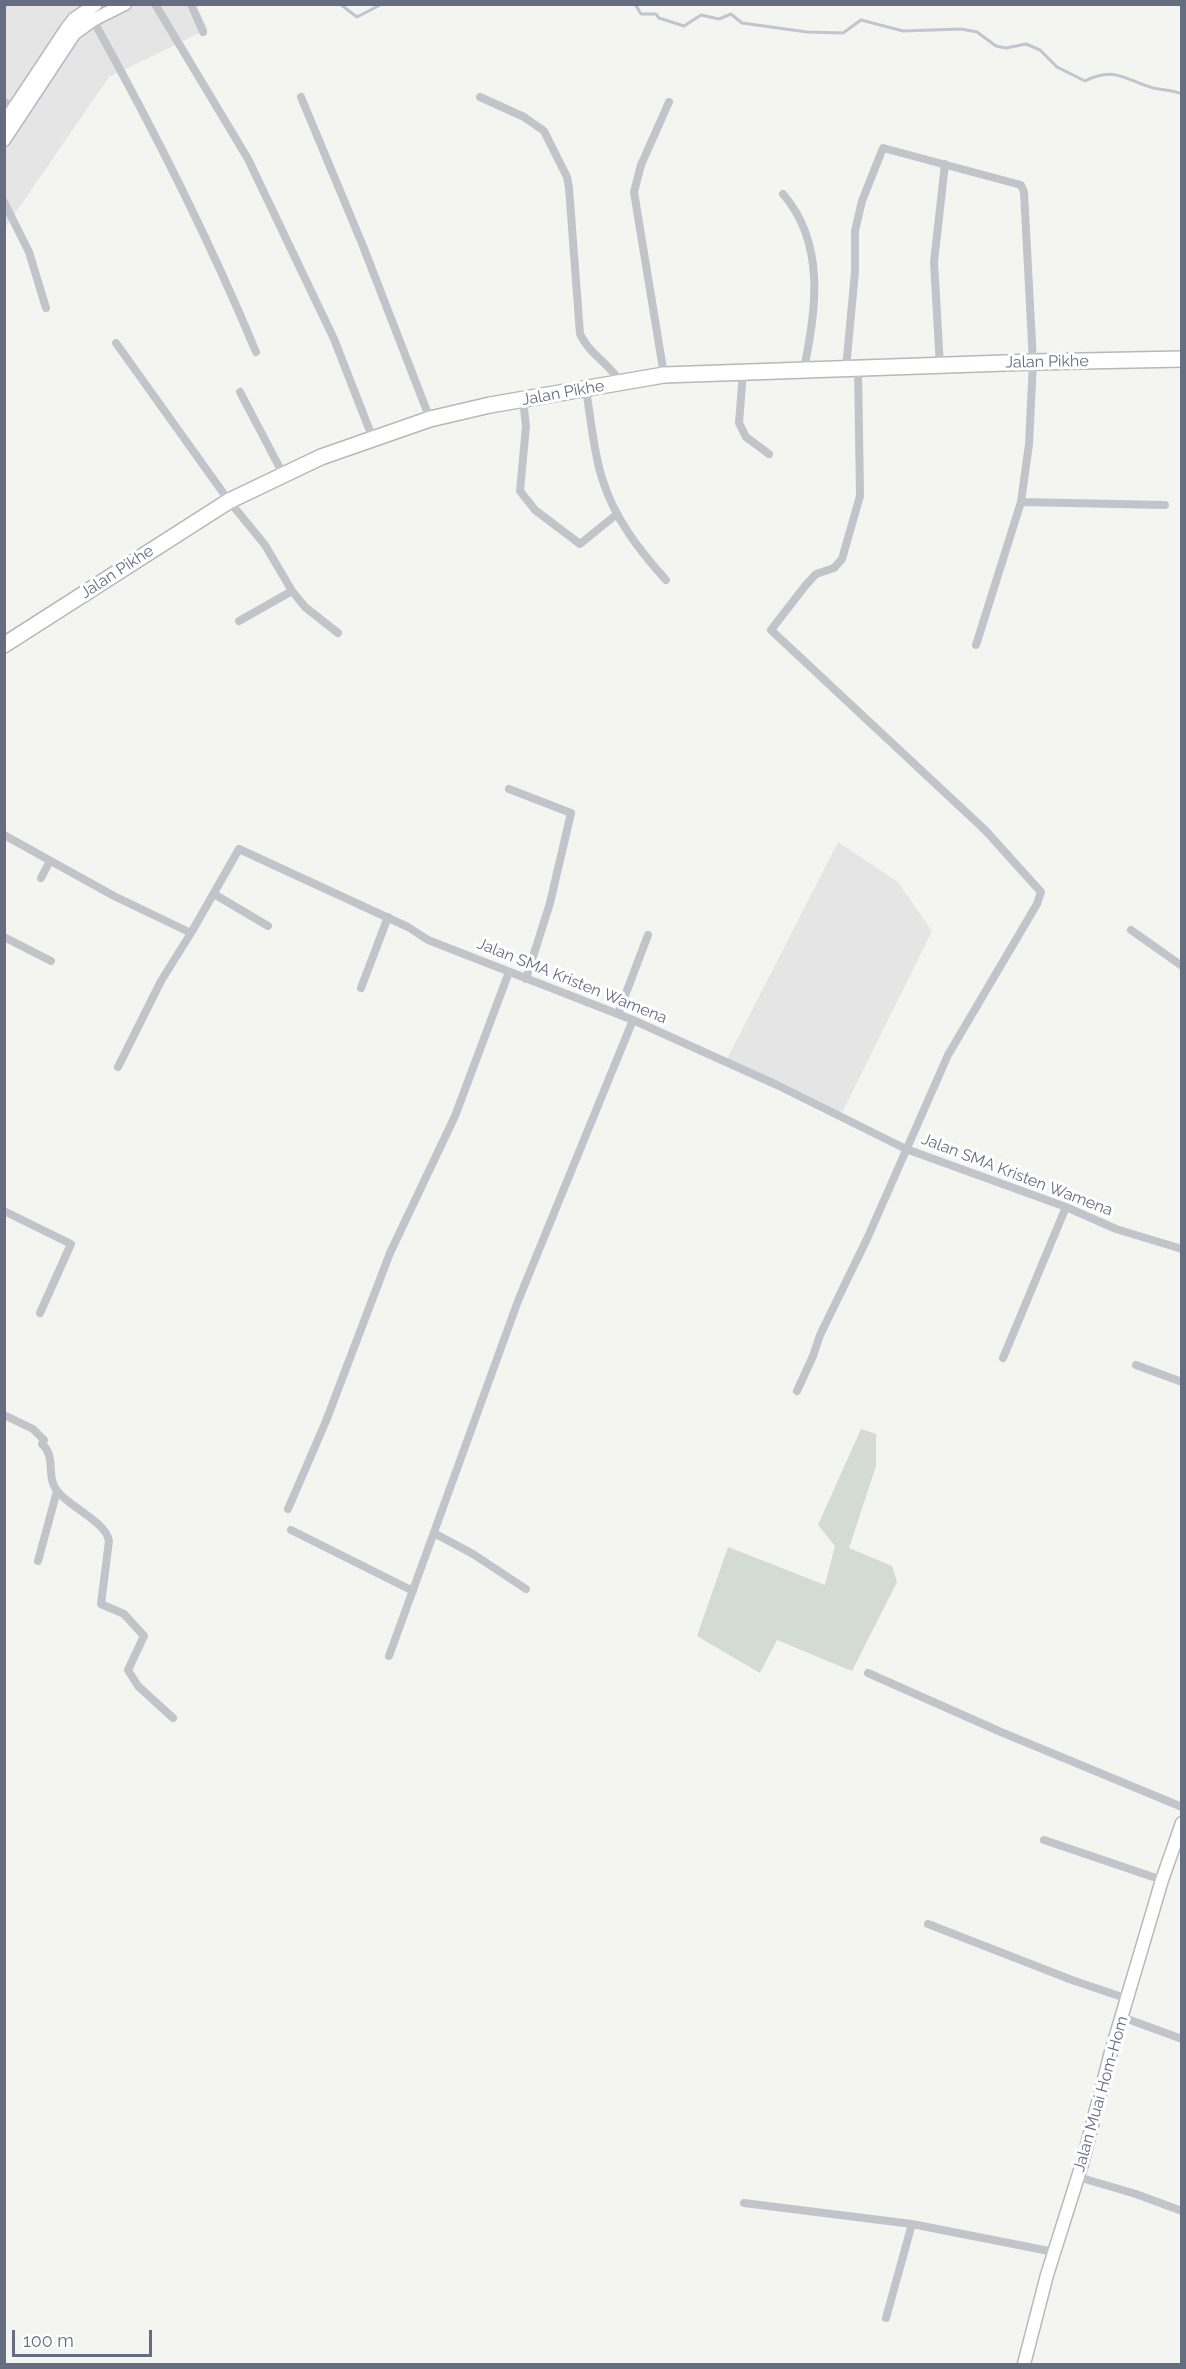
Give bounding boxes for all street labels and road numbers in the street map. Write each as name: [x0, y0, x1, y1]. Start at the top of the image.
street label: Jalan Pikhe: [1005, 352, 1089, 372]
street label: Jalan Pikhe: [520, 376, 606, 410]
street label: Jalan Pikhe: [77, 541, 157, 603]
street label: Jalan SMA Kristen Wamena: [474, 934, 670, 1028]
street label: Jalan SMA Kristen Wamena: [919, 1130, 1115, 1220]
street label: Jalan Muai Hom-Hom: [1070, 2014, 1132, 2174]

